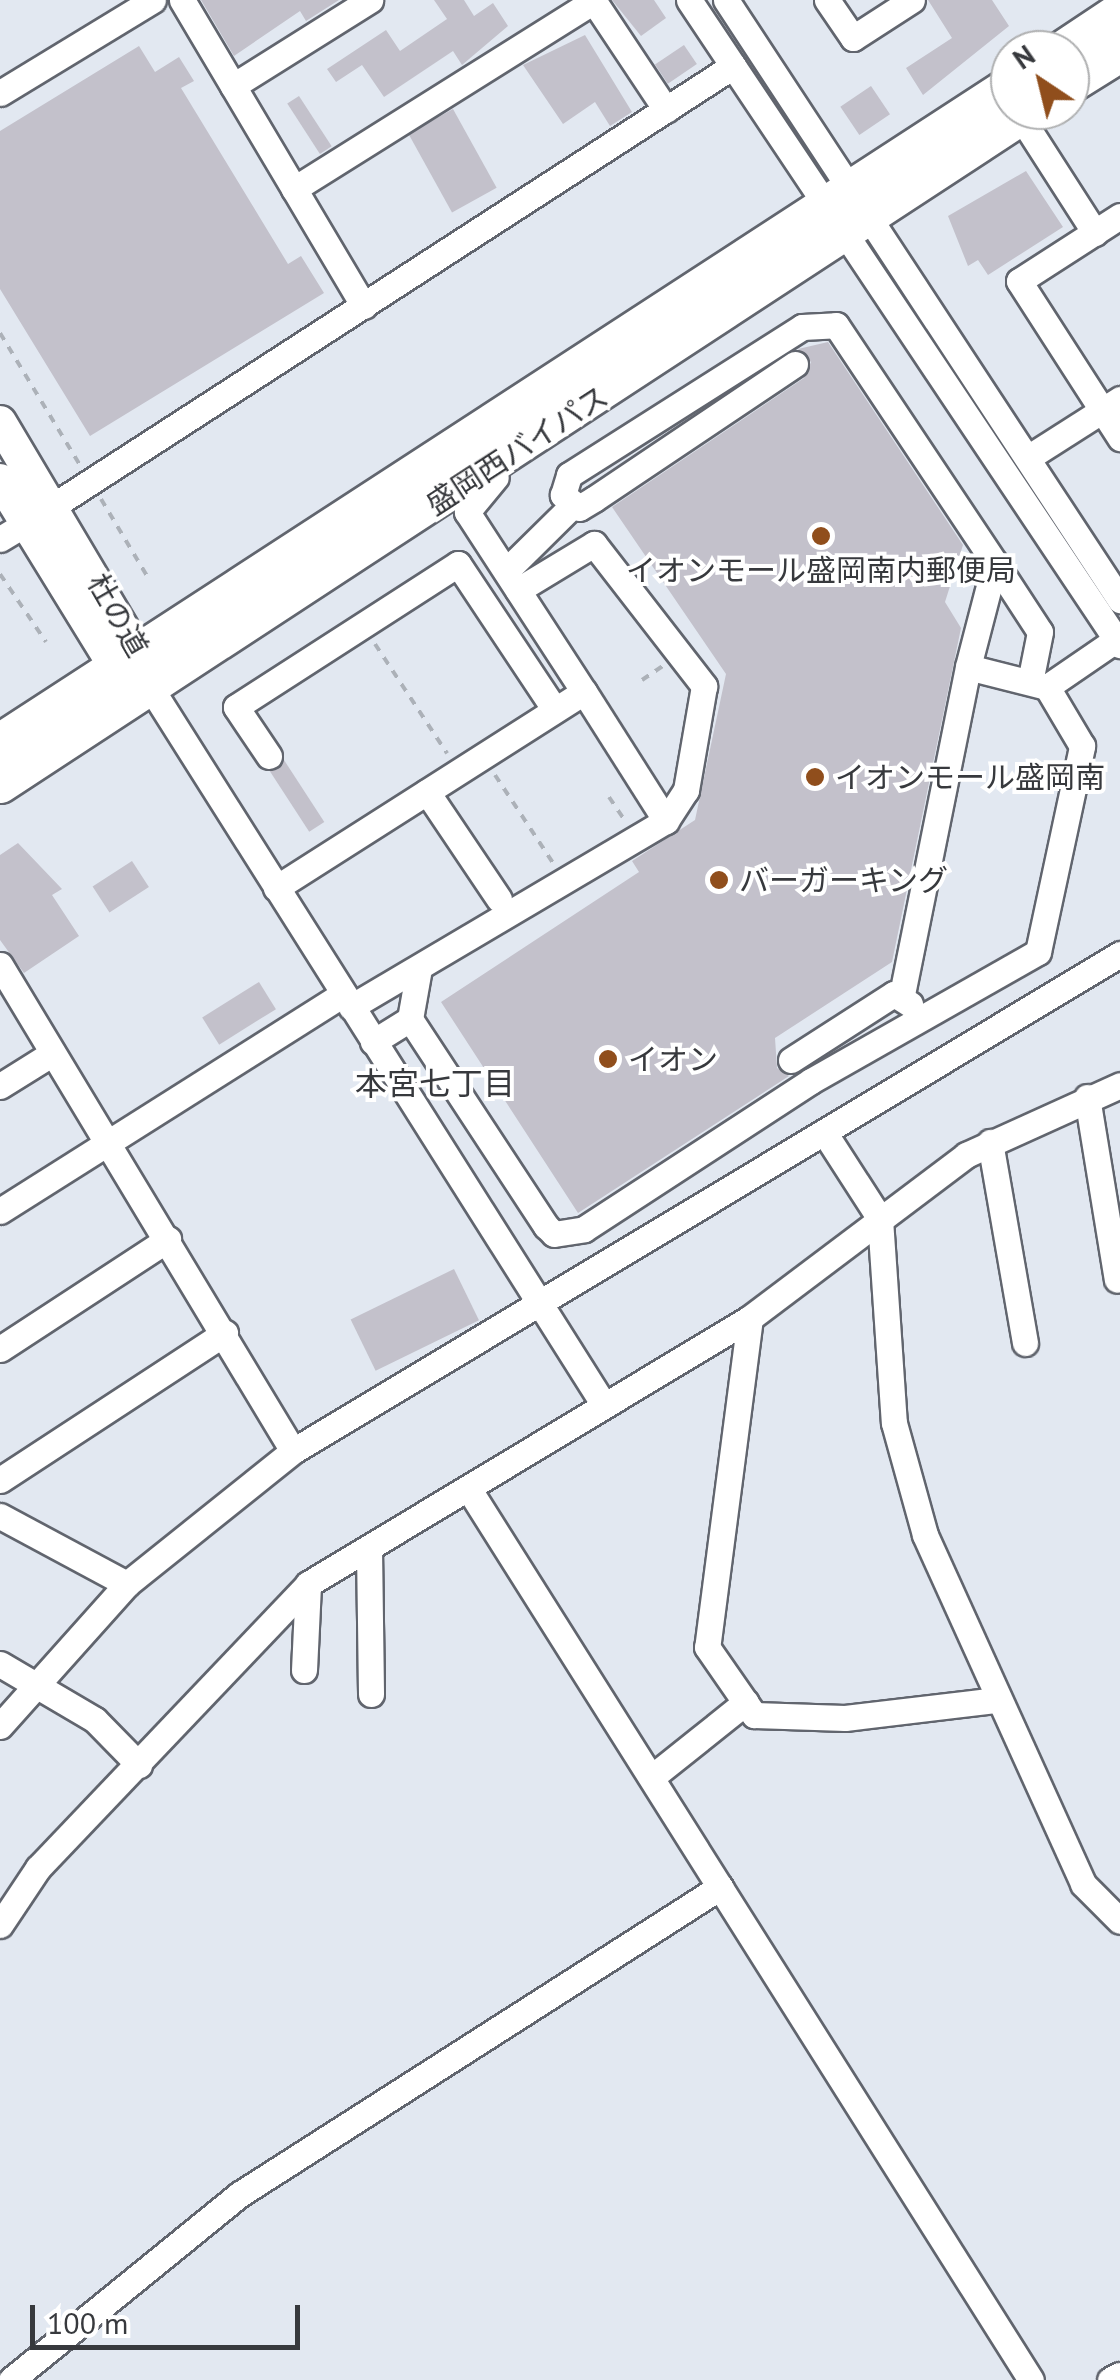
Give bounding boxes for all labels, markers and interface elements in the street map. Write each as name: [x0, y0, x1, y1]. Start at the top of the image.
north arrow: [990, 30, 1090, 130]
text: N: [1006, 36, 1042, 77]
street label: 盛岡西バイパス: [419, 378, 615, 522]
marker: イオンモール盛岡南内郵便局: [810, 525, 832, 547]
place label: イオンモール盛岡南内郵便局: [626, 552, 1016, 588]
street label: 杜の道: [80, 567, 156, 663]
place label: イオンモール盛岡南: [835, 759, 1105, 795]
marker: イオンモール盛岡南: [804, 766, 826, 788]
place label: バーガーキング: [739, 862, 949, 898]
marker: バーガーキング: [708, 869, 730, 891]
place label: イオン: [628, 1041, 718, 1077]
marker: イオン: [597, 1048, 619, 1070]
district label: 本宮七丁目: [355, 1064, 515, 1102]
scale bar: [35, 2285, 305, 2347]
text: 100 m: [47, 2303, 128, 2342]

